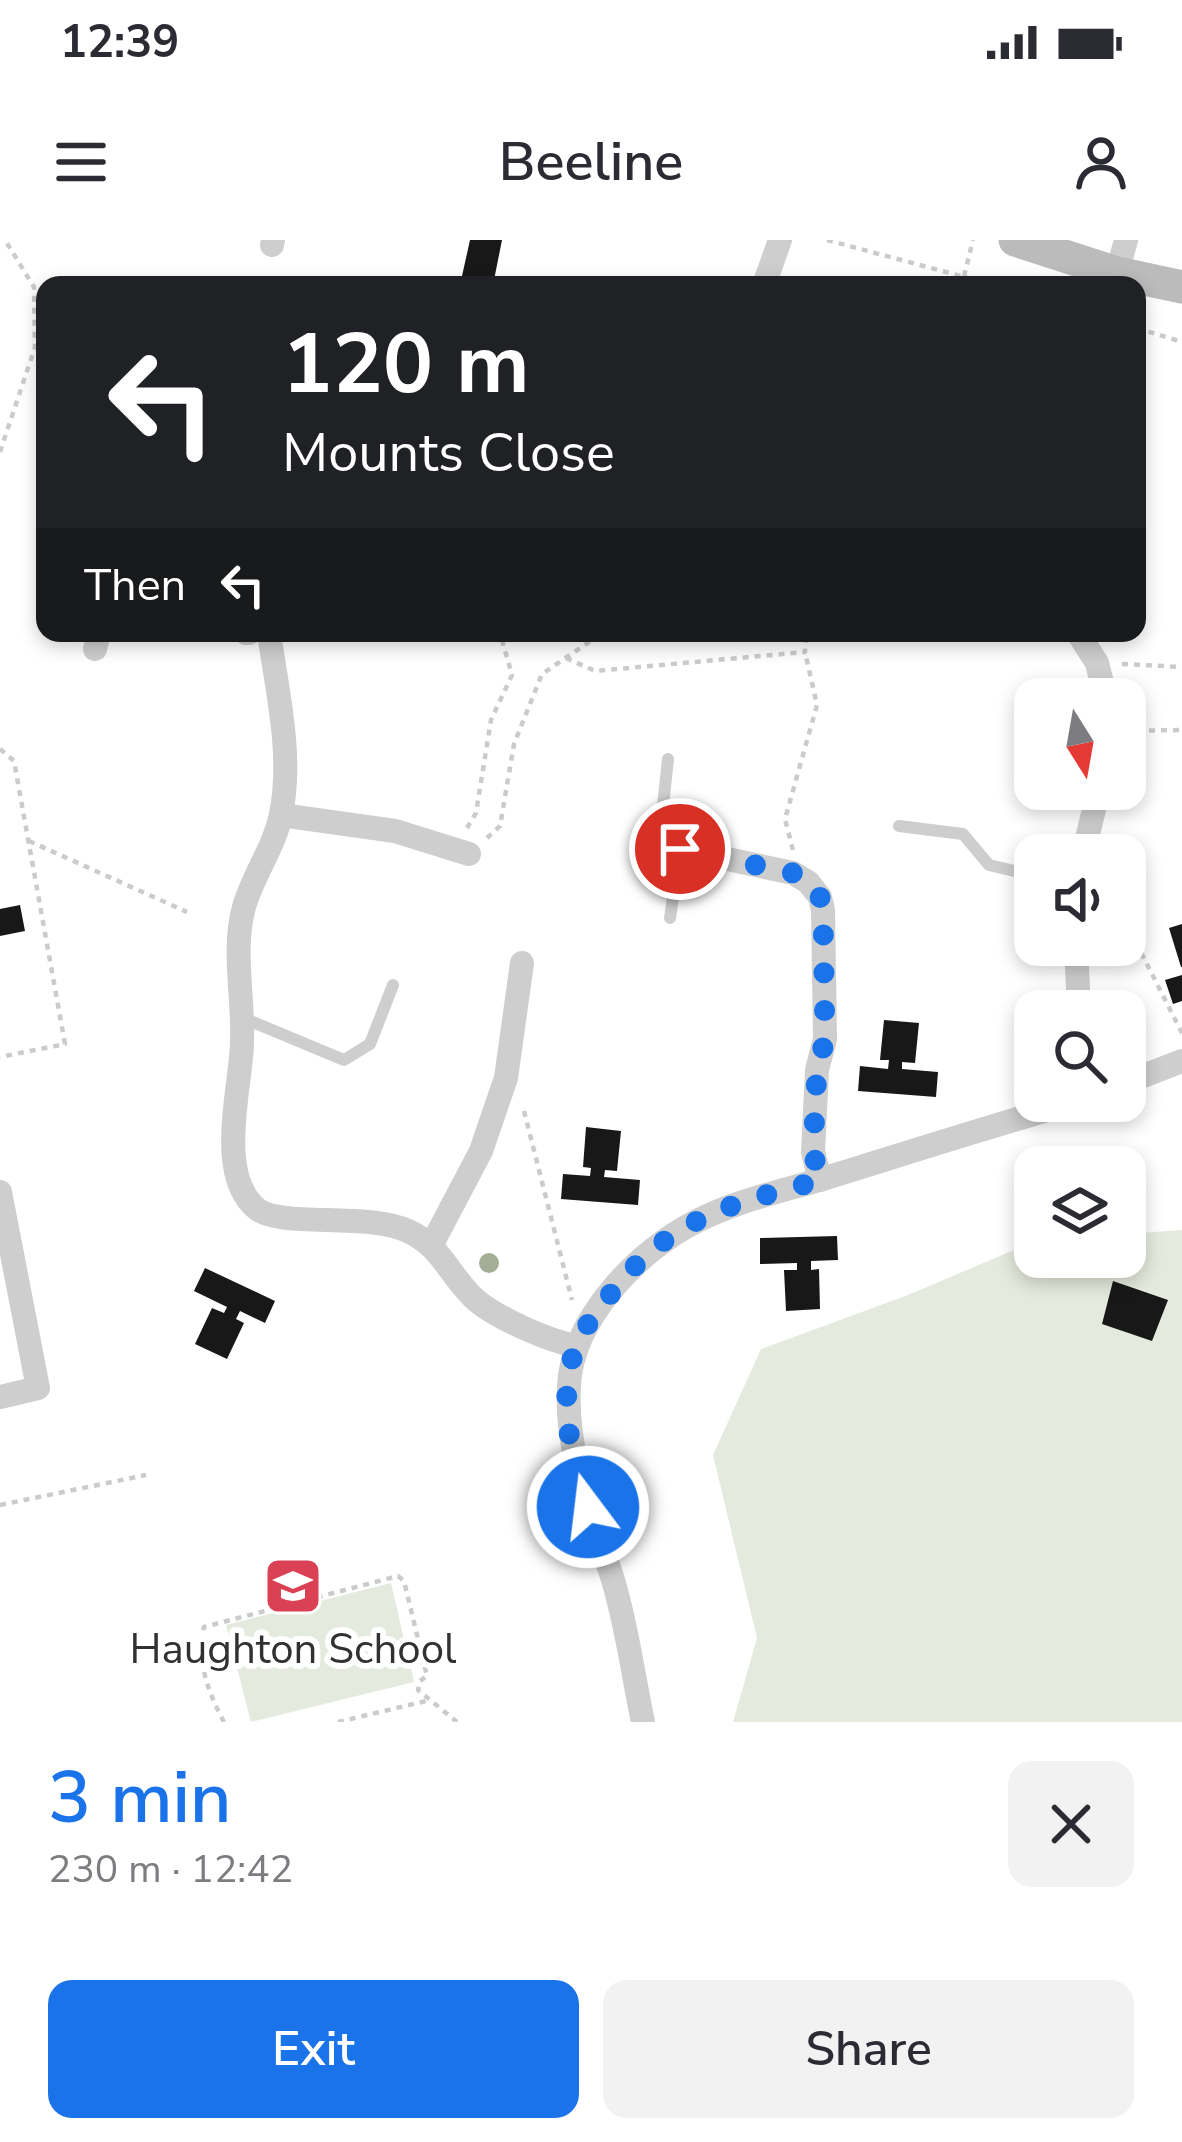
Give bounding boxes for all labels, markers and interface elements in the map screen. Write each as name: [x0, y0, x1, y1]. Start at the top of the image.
text: 12:39: [60, 12, 179, 73]
text: Beeline: [499, 125, 683, 199]
icon: menu: [48, 129, 114, 195]
icon: person: [1068, 129, 1134, 195]
text: 120 m: [282, 307, 530, 422]
icon: left: [84, 324, 240, 480]
text: Mounts Close: [282, 416, 615, 490]
icon: left: [210, 552, 276, 618]
text: Then: [84, 555, 186, 616]
north arrow: [1014, 678, 1146, 810]
map controls: [1014, 678, 1146, 1278]
pin: [629, 798, 731, 900]
icon: arrive: [647, 816, 713, 882]
button: sound: [1014, 834, 1146, 966]
button: search: [1014, 990, 1146, 1122]
button: layers: [1014, 1146, 1146, 1278]
position arrow: [525, 1444, 651, 1570]
school or university icon: Haughton School: [262, 1555, 324, 1617]
place label: Haughton School: [129, 1621, 457, 1678]
text: 3 min: [48, 1749, 231, 1847]
button: close: [1008, 1761, 1134, 1887]
text: 230 m · 12:42: [48, 1843, 293, 1896]
button: Exit: [48, 1980, 579, 2118]
button: Share: [603, 1980, 1134, 2118]

